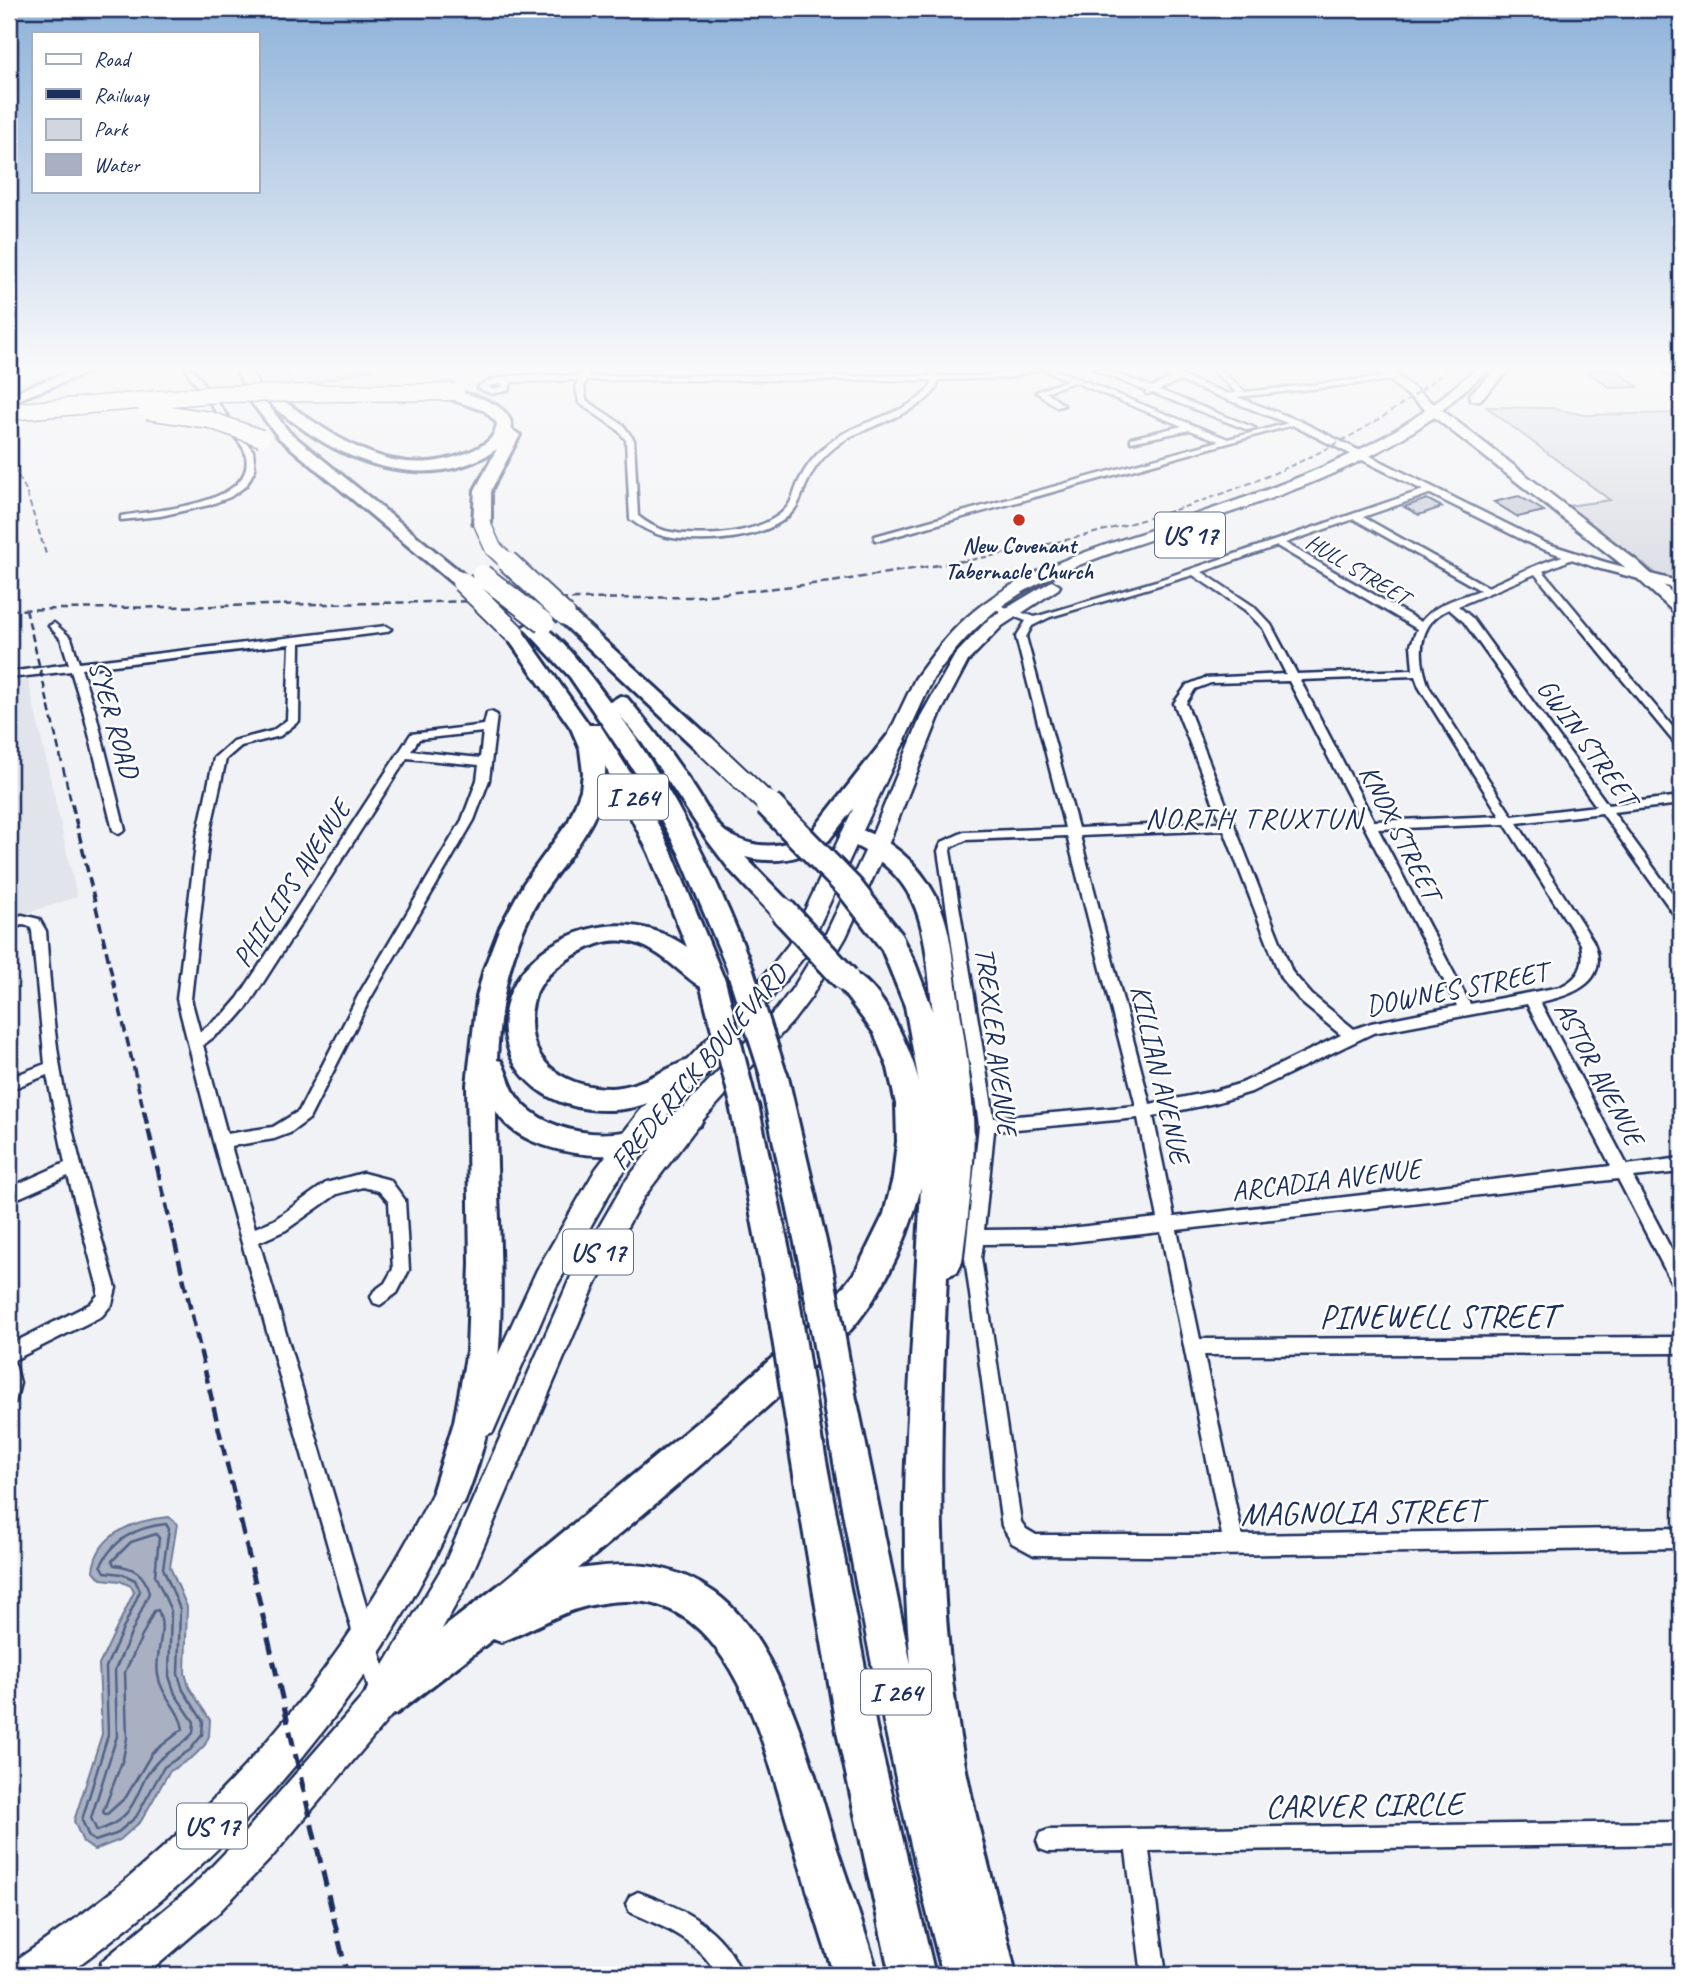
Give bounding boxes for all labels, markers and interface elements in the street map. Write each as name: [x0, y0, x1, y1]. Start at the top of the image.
legend: [32, 32, 259, 192]
text: Road: [94, 46, 133, 72]
text: Railway: [94, 82, 150, 108]
text: Park: [94, 116, 129, 142]
text: Water: [94, 152, 141, 178]
marker: New Covenant Tabernacle Church: [1011, 512, 1027, 528]
road number: US 17: [1155, 512, 1225, 558]
street label: HULL STREET: [1301, 527, 1419, 614]
place label: New Covenant Tabernacle Church: [945, 531, 1094, 586]
street label: SYER ROAD: [81, 656, 148, 784]
street label: GWIN STREET: [1529, 672, 1649, 818]
street label: KNOX STREET: [1352, 759, 1452, 911]
road number: I 264: [598, 775, 668, 820]
street label: PHILLIPS AVENUE: [224, 790, 360, 973]
district label: NORTH TRUXTUN: [1145, 799, 1366, 837]
street label: TREXLER AVENUE: [968, 945, 1026, 1141]
street label: DOWNES STREET: [1363, 952, 1557, 1023]
street label: FREDERICK BOULEVARD: [602, 956, 796, 1177]
street label: KILLIAN AVENUE: [1123, 982, 1199, 1170]
street label: ASTOR AVENUE: [1547, 995, 1654, 1154]
street label: ARCADIA AVENUE: [1230, 1150, 1426, 1208]
road number: US 17: [563, 1230, 633, 1274]
street label: PINEWELL STREET: [1320, 1296, 1564, 1338]
street label: MAGNOLIA STREET: [1240, 1489, 1490, 1535]
road number: I 264: [861, 1670, 931, 1714]
street label: CARVER CIRCLE: [1265, 1782, 1468, 1828]
road number: US 17: [177, 1803, 247, 1848]

